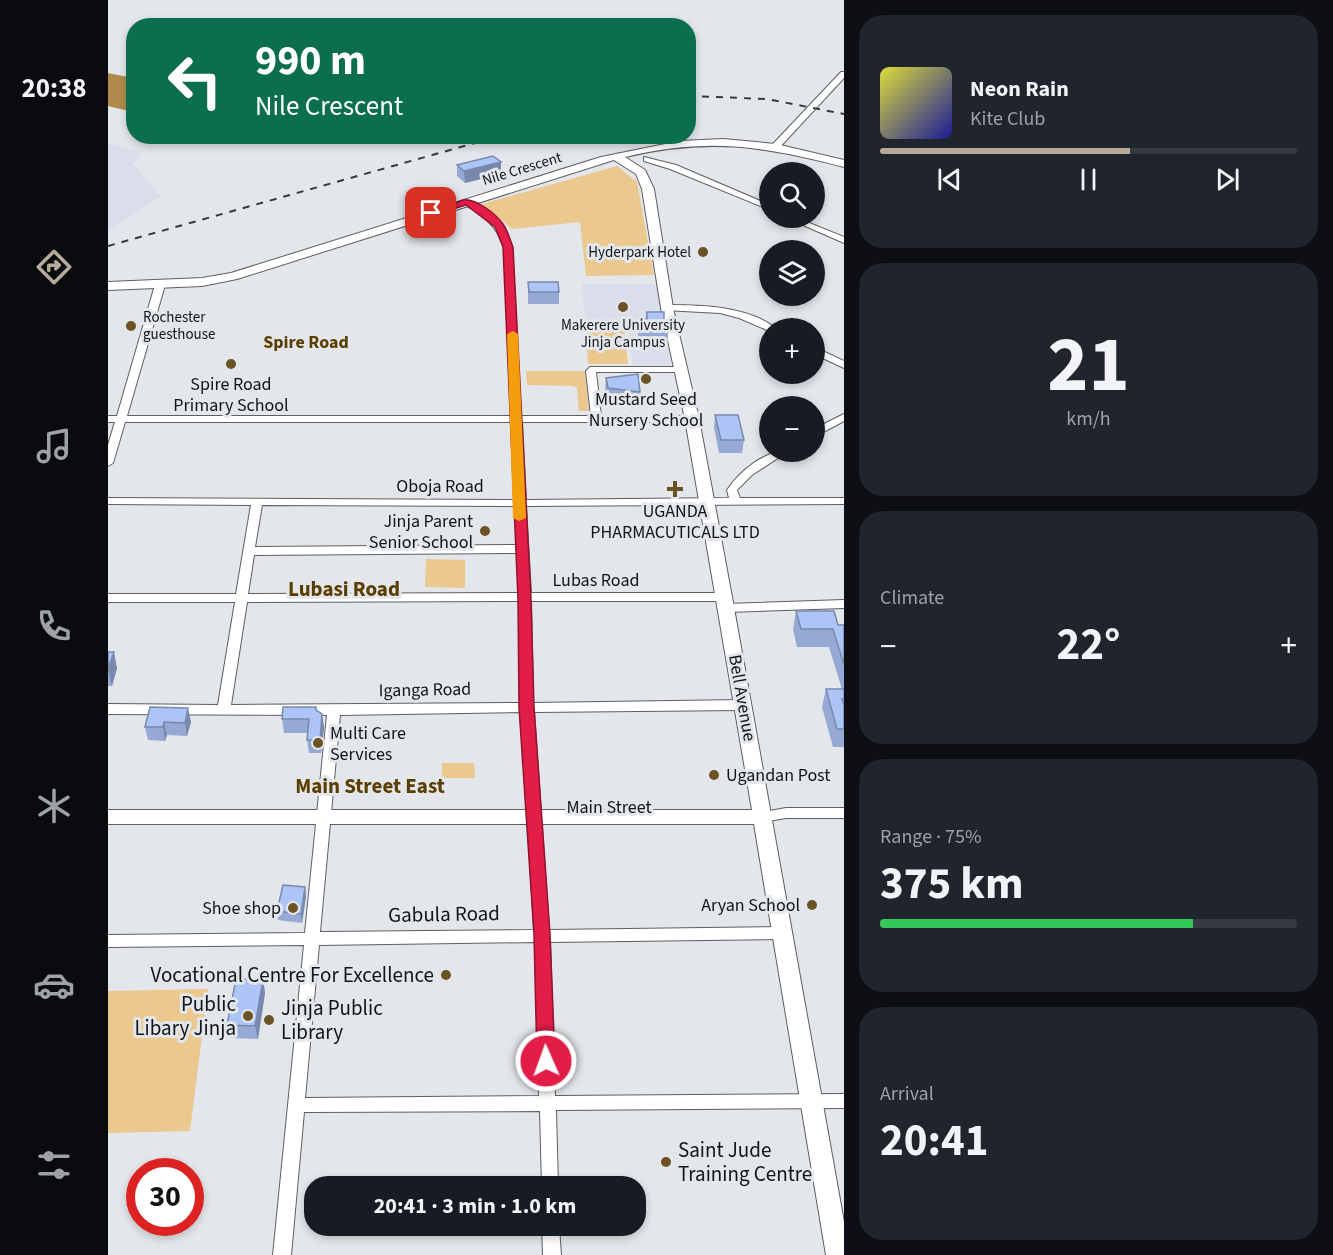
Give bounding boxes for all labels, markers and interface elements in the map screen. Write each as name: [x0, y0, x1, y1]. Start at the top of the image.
text: 990 m: [255, 31, 366, 91]
icon: left: [156, 42, 234, 120]
text: 20:38: [21, 69, 87, 108]
text: Neon Rain: [970, 73, 1069, 105]
text: Nile Crescent: [255, 87, 403, 126]
text: Kite Club: [970, 105, 1045, 133]
street label: Nile Crescent: [480, 147, 564, 191]
map controls: [759, 162, 825, 462]
button: search: [759, 162, 825, 228]
icon: previous: [933, 163, 966, 196]
icon: pause: [1072, 163, 1105, 196]
icon: next: [1211, 163, 1244, 196]
pin: [405, 187, 456, 238]
icon: arrive: [414, 196, 447, 229]
button: layers: [759, 240, 825, 306]
place label: Hyderpark Hotel: [588, 242, 691, 263]
marker: Hyderpark Hotel: [696, 245, 710, 259]
icon: directions: [33, 246, 75, 288]
marker: Makerere University Jinja Campus: [616, 300, 630, 314]
place label: Rochester guesthouse: [143, 307, 215, 345]
text: 21: [1047, 310, 1130, 421]
place label: Makerere University Jinja Campus: [561, 315, 685, 353]
button: +: [759, 318, 825, 384]
marker: Rochester guesthouse: [124, 319, 138, 333]
district label: Spire Road: [263, 330, 349, 355]
marker: Spire Road Primary School: [224, 357, 238, 371]
place label: Spire Road Primary School: [173, 372, 289, 418]
marker: Mustard Seed Nursery School: [639, 372, 653, 386]
place label: Mustard Seed Nursery School: [589, 387, 703, 433]
button: −: [759, 396, 825, 462]
text: km/h: [1066, 405, 1111, 433]
icon: music: [33, 425, 75, 467]
street label: Oboja Road: [396, 474, 484, 499]
marker: UGANDA PHARMACUTICALS LTD: [666, 480, 684, 498]
place label: UGANDA PHARMACUTICALS LTD: [590, 499, 760, 545]
place label: Jinja Parent Senior School: [369, 509, 473, 555]
marker: Jinja Parent Senior School: [478, 524, 492, 538]
street label: Lubas Road: [553, 568, 639, 593]
district label: Lubasi Road: [288, 574, 400, 604]
text: Climate: [880, 584, 944, 612]
icon: phone: [33, 605, 75, 647]
text: 22°: [1057, 613, 1120, 677]
text: −: [880, 623, 896, 670]
text: +: [1281, 623, 1297, 670]
street label: Bell Avenue: [722, 653, 762, 743]
street label: Iganga Road: [379, 677, 471, 703]
place label: Multi Care Services: [330, 721, 406, 767]
marker: Multi Care Services: [311, 736, 325, 750]
place label: Ugandan Post: [726, 763, 830, 788]
marker: Ugandan Post: [707, 768, 721, 782]
district label: Main Street East: [295, 771, 445, 801]
icon: climate: [33, 785, 75, 827]
street label: Main Street: [566, 795, 652, 820]
text: Range · 75%: [880, 823, 981, 851]
text: 375 km: [880, 852, 1024, 916]
place label: Aryan School: [701, 893, 800, 918]
place label: Shoe shop: [202, 896, 281, 921]
street label: Gabula Road: [388, 898, 500, 930]
marker: Aryan School: [805, 898, 819, 912]
marker: Shoe shop: [286, 901, 300, 915]
place label: Vocational Centre For Excellence: [150, 960, 434, 990]
icon: car: [33, 964, 75, 1006]
marker: Vocational Centre For Excellence: [439, 968, 453, 982]
place label: Public Libary Jinja: [134, 989, 236, 1043]
place label: Jinja Public Library: [281, 993, 383, 1047]
marker: Public Libary Jinja: [241, 1009, 255, 1023]
marker: Jinja Public Library: [262, 1013, 276, 1027]
position arrow: [514, 1029, 578, 1093]
text: Arrival: [880, 1080, 934, 1108]
text: 20:41: [880, 1109, 989, 1173]
place label: Saint Jude Training Centre: [678, 1135, 812, 1189]
icon: filters: [33, 1144, 75, 1186]
marker: Saint Jude Training Centre: [659, 1155, 673, 1169]
speed limit sign: 30: [126, 1158, 204, 1236]
text: 20:41 · 3 min · 1.0 km: [374, 1190, 576, 1222]

